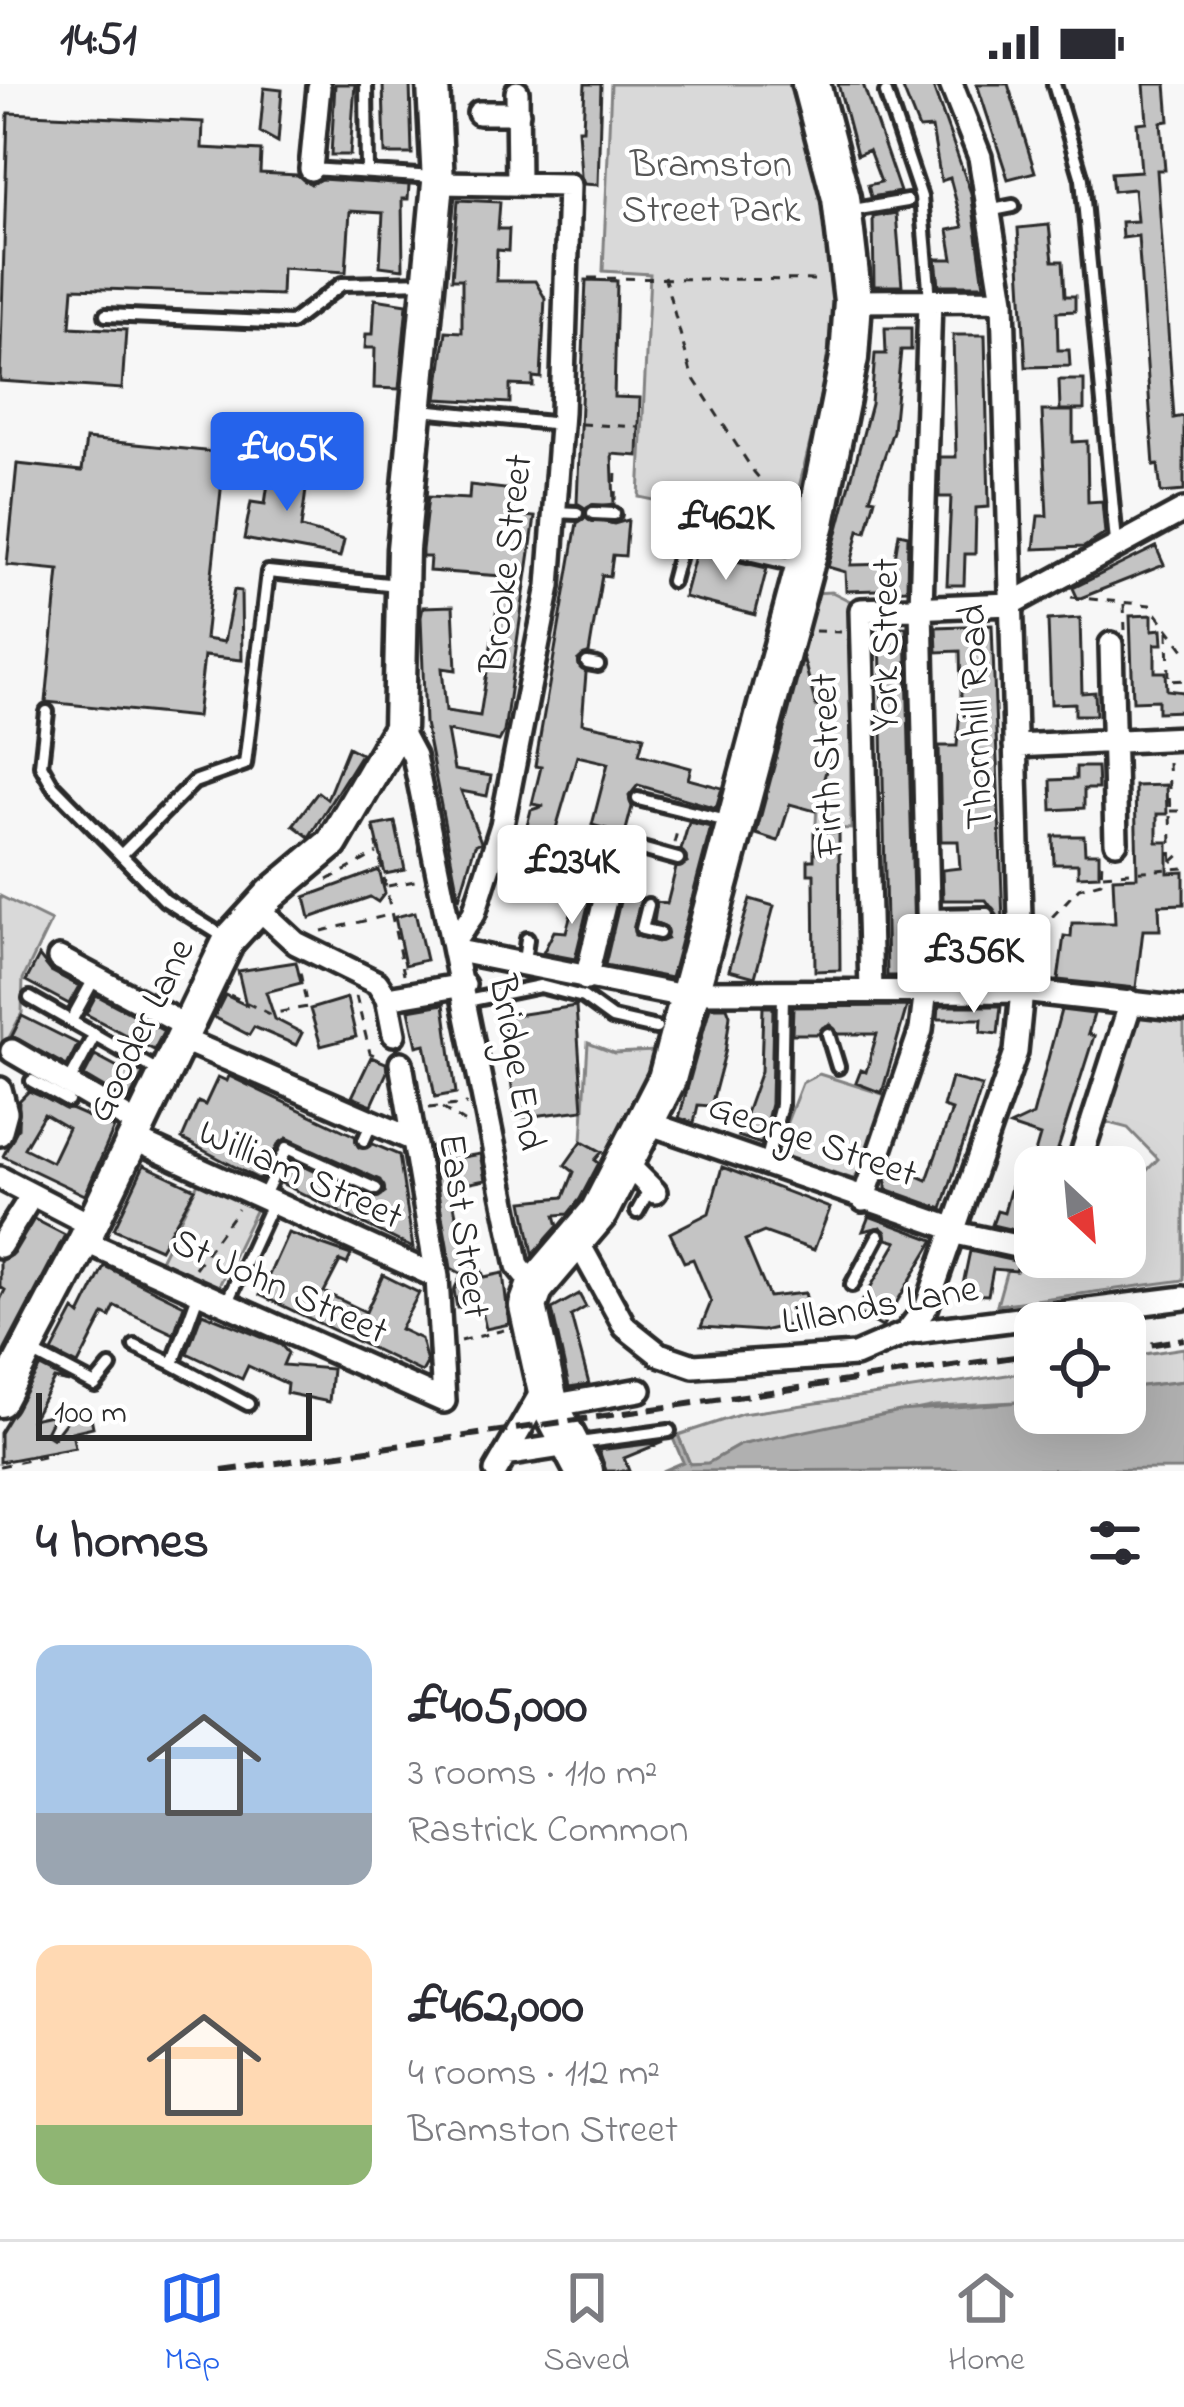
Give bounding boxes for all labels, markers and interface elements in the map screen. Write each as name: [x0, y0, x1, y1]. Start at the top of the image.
text: 14:51: [60, 9, 137, 75]
park label: Bramston Street Park: [622, 138, 801, 240]
pin: £405K: [203, 412, 371, 514]
text: £405K: [238, 422, 336, 479]
street label: Brooke Street: [466, 451, 550, 678]
pin: £462K: [642, 481, 810, 583]
text: £462K: [678, 491, 774, 548]
street label: York Street: [859, 558, 916, 732]
street label: Thornhill Road: [946, 603, 1010, 831]
street label: Firth Street: [797, 672, 861, 859]
pin: £234K: [488, 825, 656, 927]
text: £234K: [524, 835, 620, 892]
pin: £356K: [890, 914, 1058, 1016]
text: £356K: [924, 924, 1024, 981]
street label: Gooder Lane: [73, 929, 211, 1133]
street label: Bridge End: [471, 970, 558, 1155]
street label: George Street: [700, 1080, 924, 1204]
street label: William Street: [189, 1105, 411, 1247]
street label: East Street: [421, 1130, 503, 1322]
north arrow: [1014, 1146, 1146, 1278]
map controls: [1014, 1146, 1146, 1434]
street label: St John Street: [162, 1215, 396, 1361]
street label: Lillands Lane: [777, 1262, 983, 1352]
button: locate: [1014, 1302, 1146, 1434]
scale bar: [36, 1387, 312, 1440]
text: 100 m: [54, 1390, 127, 1438]
text: 4 homes: [36, 1506, 209, 1581]
icon: filters: [1082, 1510, 1148, 1576]
text: £405,000: [408, 1671, 587, 1746]
icon: home: [132, 1693, 276, 1837]
text: 3 rooms · 110 m²: [408, 1746, 658, 1803]
text: Rastrick Common: [408, 1803, 689, 1860]
text: £462,000: [408, 1971, 584, 2046]
icon: home: [132, 1993, 276, 2137]
text: 4 rooms · 112 m²: [408, 2046, 660, 2103]
text: Bramston Street: [408, 2103, 678, 2160]
tab: Map: [159, 2265, 225, 2385]
tab: Saved: [544, 2265, 630, 2385]
tab: Home: [948, 2265, 1025, 2385]

